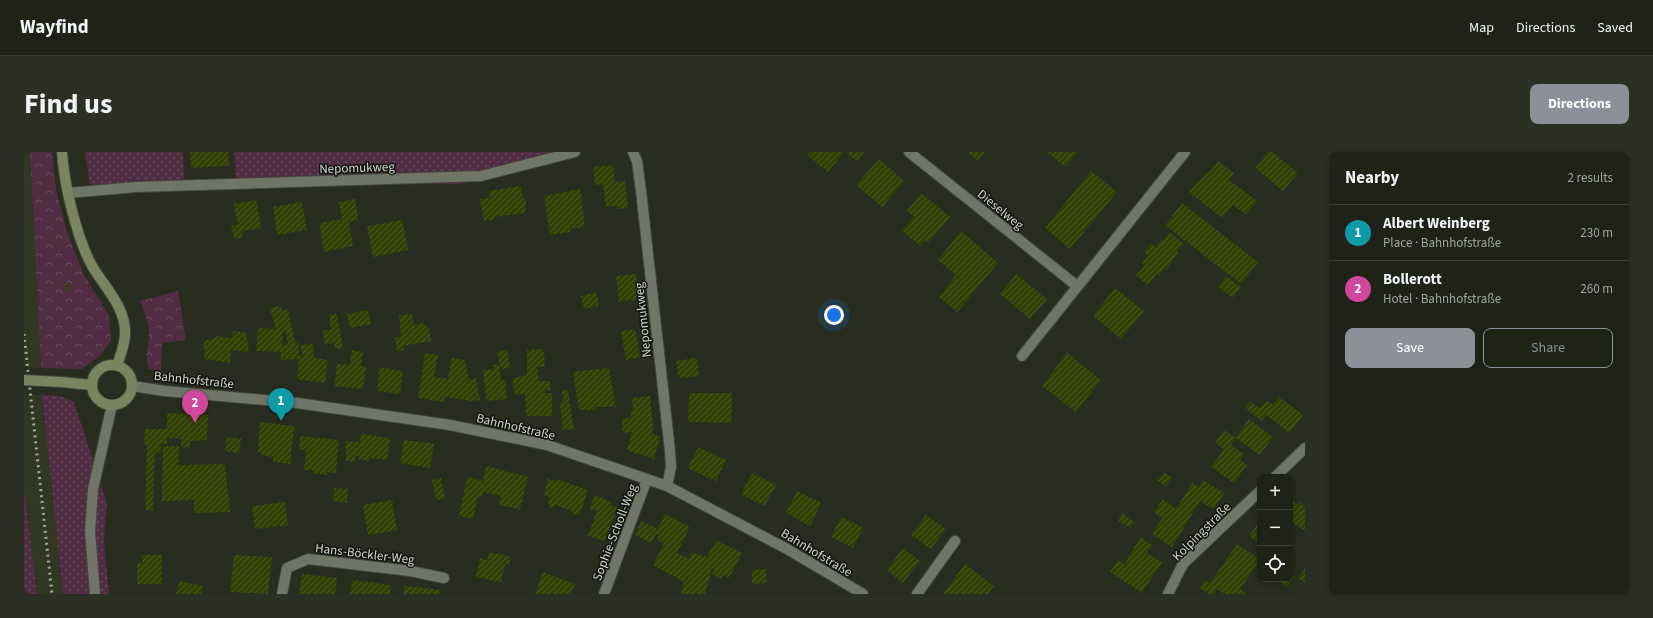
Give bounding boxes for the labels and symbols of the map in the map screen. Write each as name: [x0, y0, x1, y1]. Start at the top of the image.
street label: Nepomukweg: [319, 158, 396, 178]
street label: Dieselweg: [973, 185, 1028, 234]
street label: Nepomukweg: [630, 281, 656, 358]
your location: [824, 305, 844, 325]
street label: Bahnhofstraße: [153, 367, 235, 393]
pin: 1: [268, 388, 294, 421]
pin: 2: [182, 390, 208, 423]
street label: Bahnhofstraße: [475, 409, 557, 445]
street label: Sophie-Scholl-Weg: [588, 481, 642, 583]
street label: Kolpingstraße: [1168, 498, 1235, 565]
street label: Bahnhofstraße: [777, 524, 856, 581]
street label: Hans-Böckler-Weg: [314, 539, 416, 569]

